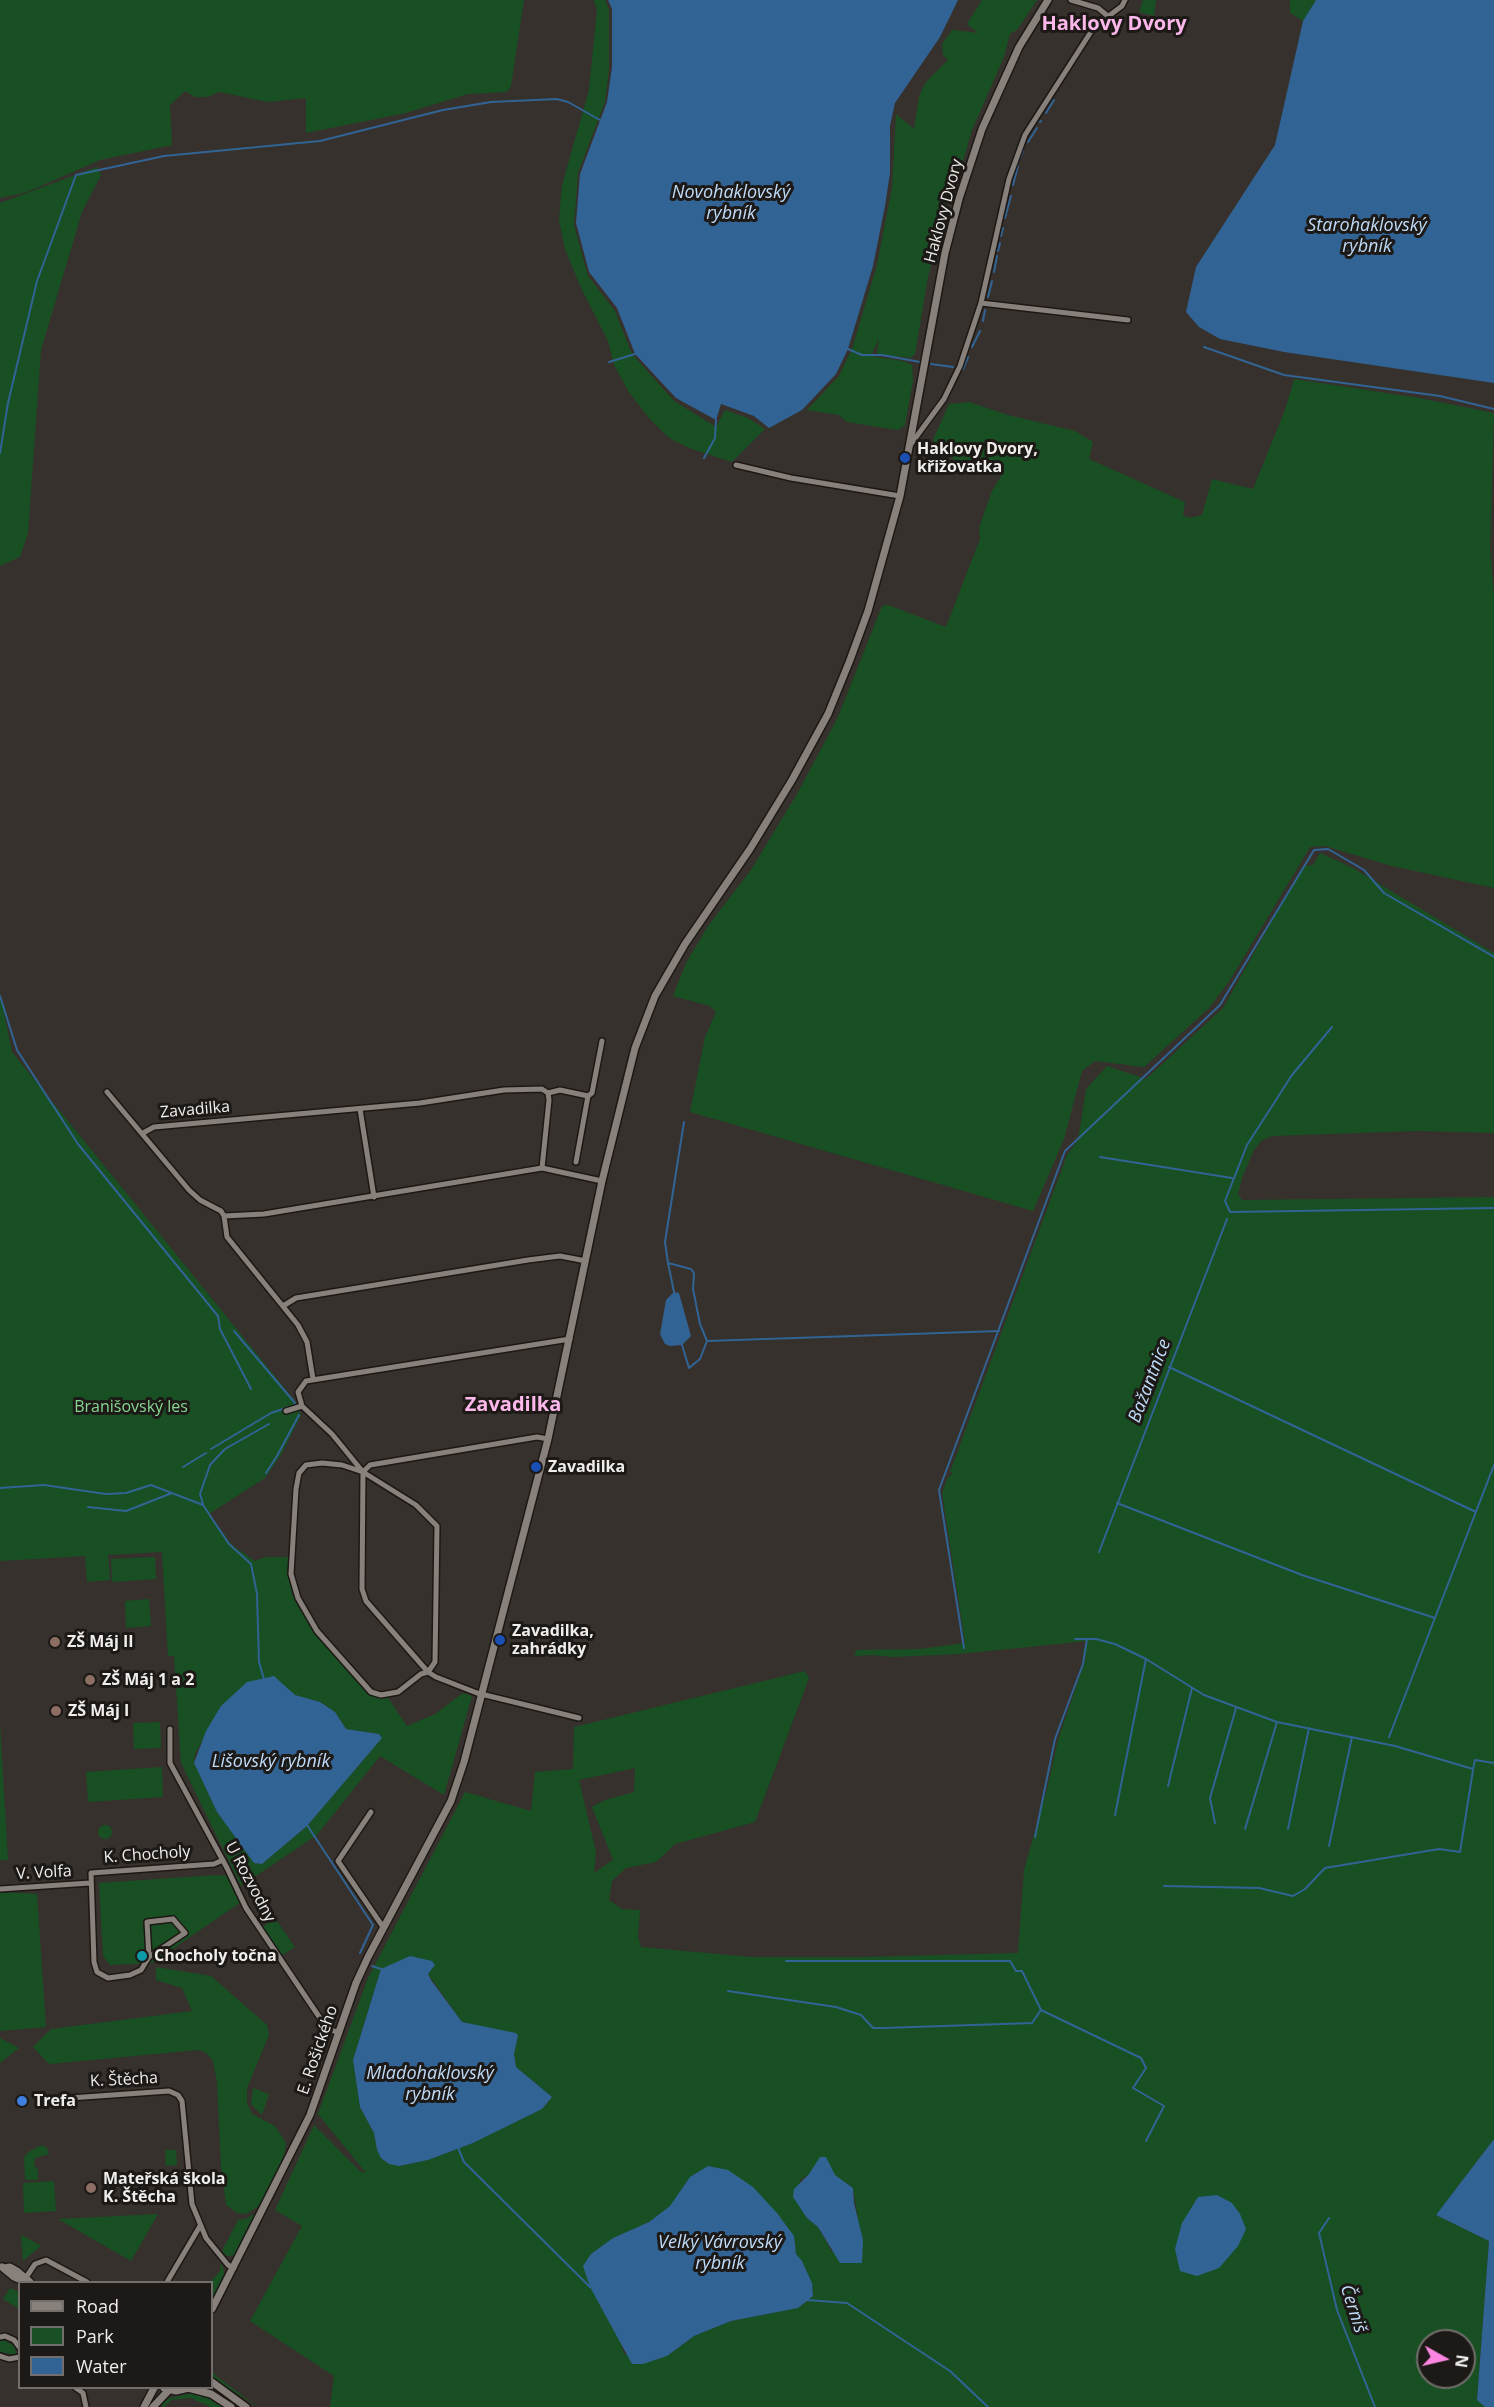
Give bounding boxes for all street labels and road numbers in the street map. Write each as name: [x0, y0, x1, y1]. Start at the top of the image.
street label: Haklovy Dvory: [921, 157, 967, 265]
street label: Zavadilka: [159, 1097, 231, 1123]
street label: U Rozvodny: [221, 1839, 279, 1925]
street label: K. Chocholy: [103, 1842, 191, 1868]
street label: V. Volfa: [16, 1862, 72, 1884]
street label: E. Rošického: [294, 2003, 342, 2097]
street label: K. Štěcha: [90, 2069, 158, 2091]

